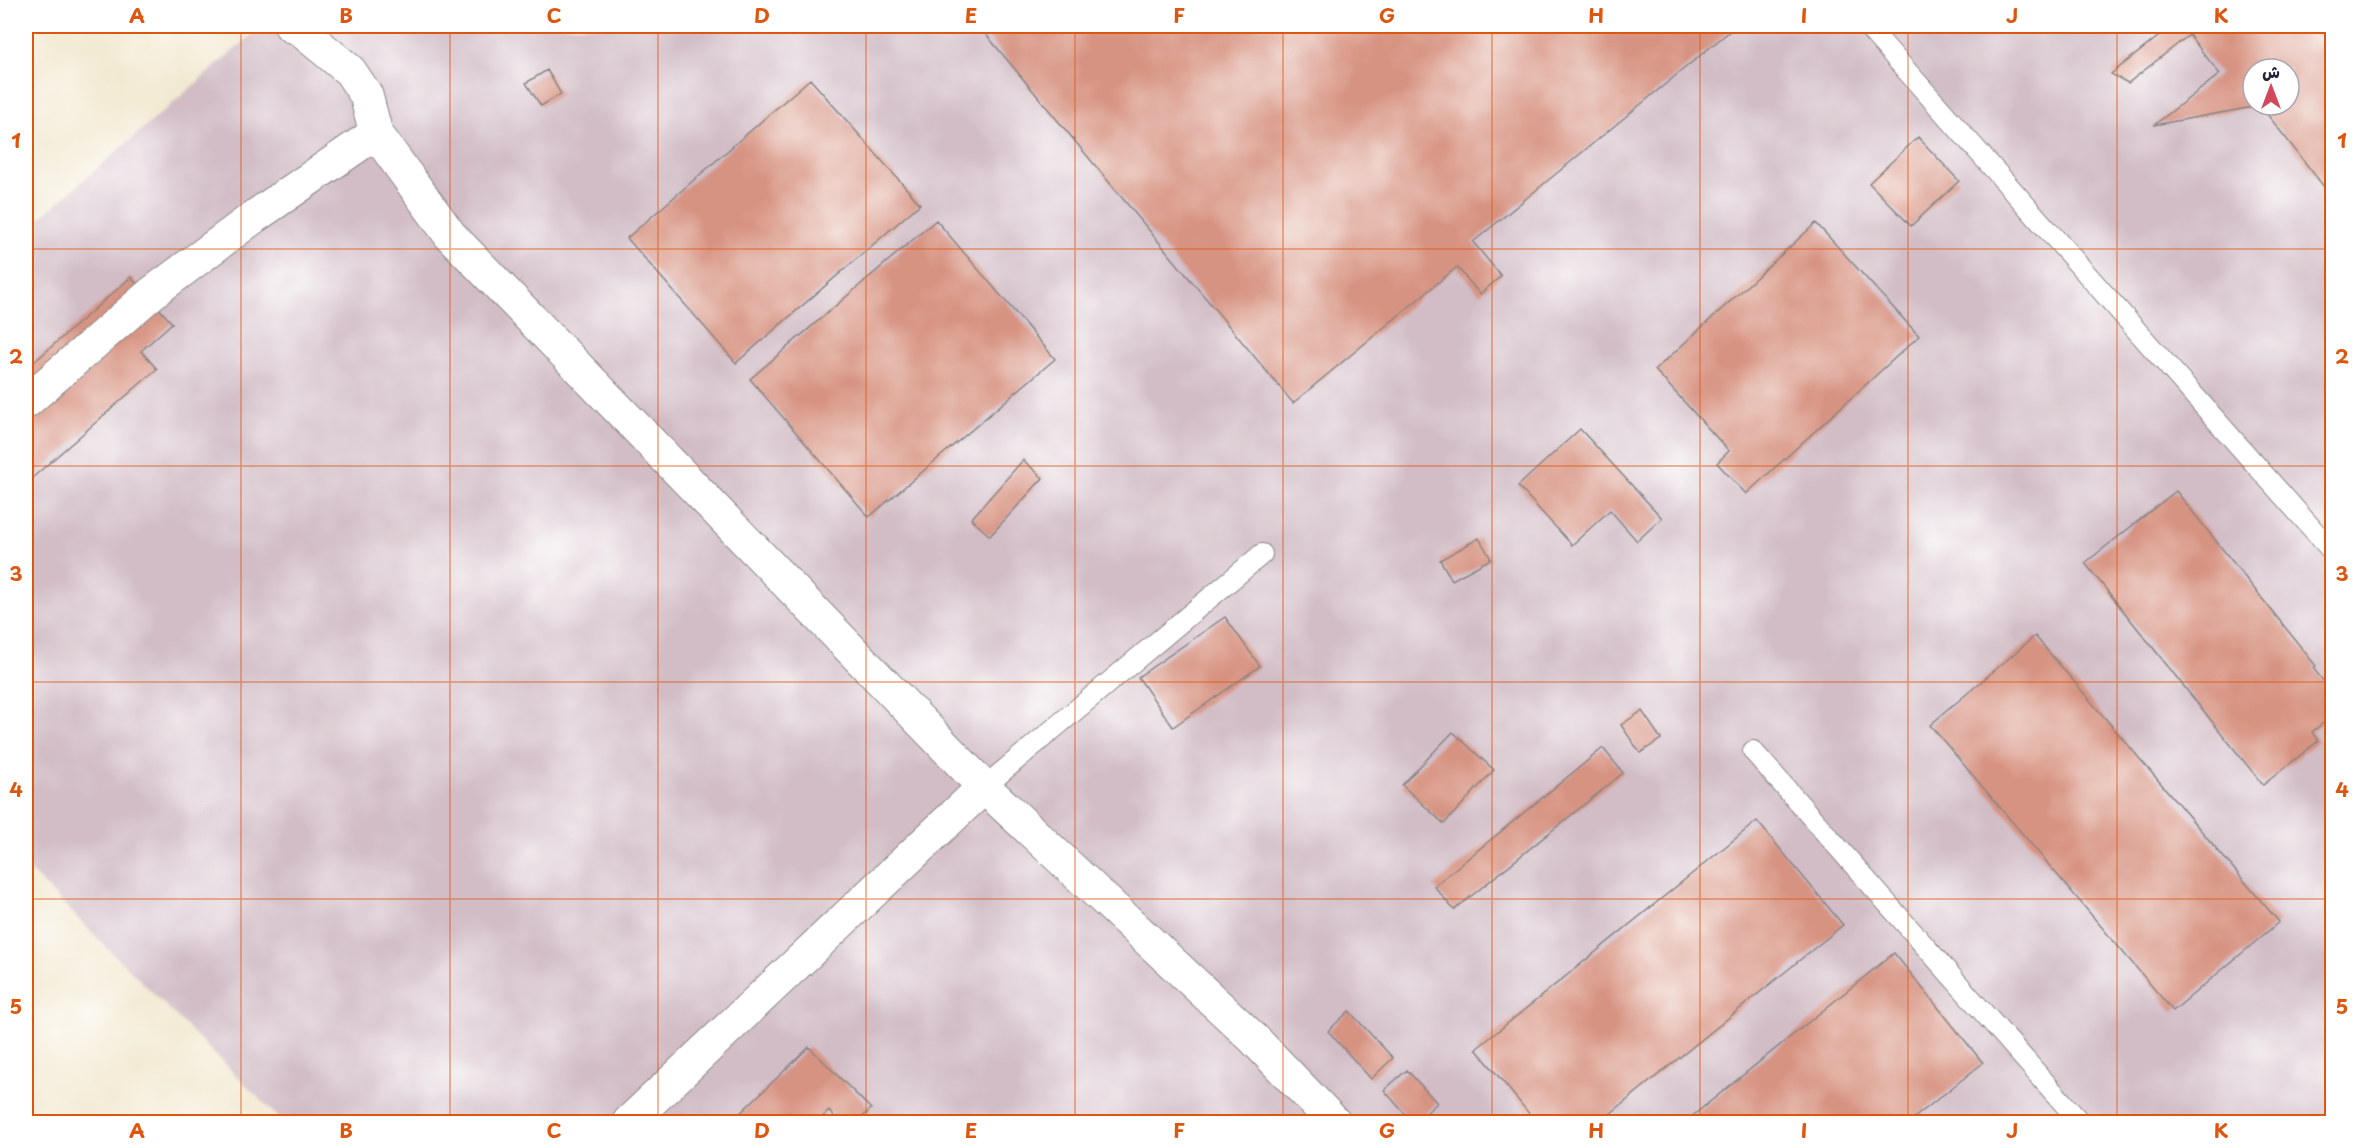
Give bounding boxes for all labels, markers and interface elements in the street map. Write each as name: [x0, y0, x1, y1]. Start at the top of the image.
text: A: [129, 0, 145, 30]
text: B: [339, 0, 353, 30]
text: C: [546, 0, 562, 30]
text: D: [754, 0, 770, 30]
text: E: [965, 0, 977, 30]
text: F: [1173, 0, 1185, 30]
text: G: [1379, 0, 1395, 30]
text: H: [1588, 0, 1604, 30]
text: I: [1801, 0, 1807, 30]
text: J: [2006, 0, 2018, 30]
text: K: [2214, 0, 2229, 30]
north arrow: [2241, 57, 2301, 117]
text: ش: [2262, 59, 2280, 83]
text: 1: [11, 125, 21, 155]
text: 1: [2337, 125, 2347, 155]
text: 2: [9, 341, 23, 371]
text: 2: [2335, 341, 2349, 371]
text: 3: [9, 558, 23, 588]
text: 3: [2335, 558, 2349, 588]
text: 4: [9, 774, 23, 804]
text: 4: [2335, 774, 2349, 804]
text: 5: [10, 991, 22, 1021]
text: 5: [2336, 991, 2348, 1021]
text: A: [129, 1115, 145, 1145]
text: B: [339, 1115, 353, 1145]
text: C: [546, 1115, 562, 1145]
text: D: [754, 1115, 770, 1145]
text: E: [965, 1115, 977, 1145]
text: F: [1173, 1115, 1185, 1145]
text: G: [1379, 1115, 1395, 1145]
text: H: [1588, 1115, 1604, 1145]
text: I: [1801, 1115, 1807, 1145]
text: J: [2006, 1115, 2018, 1145]
text: K: [2214, 1115, 2229, 1145]

